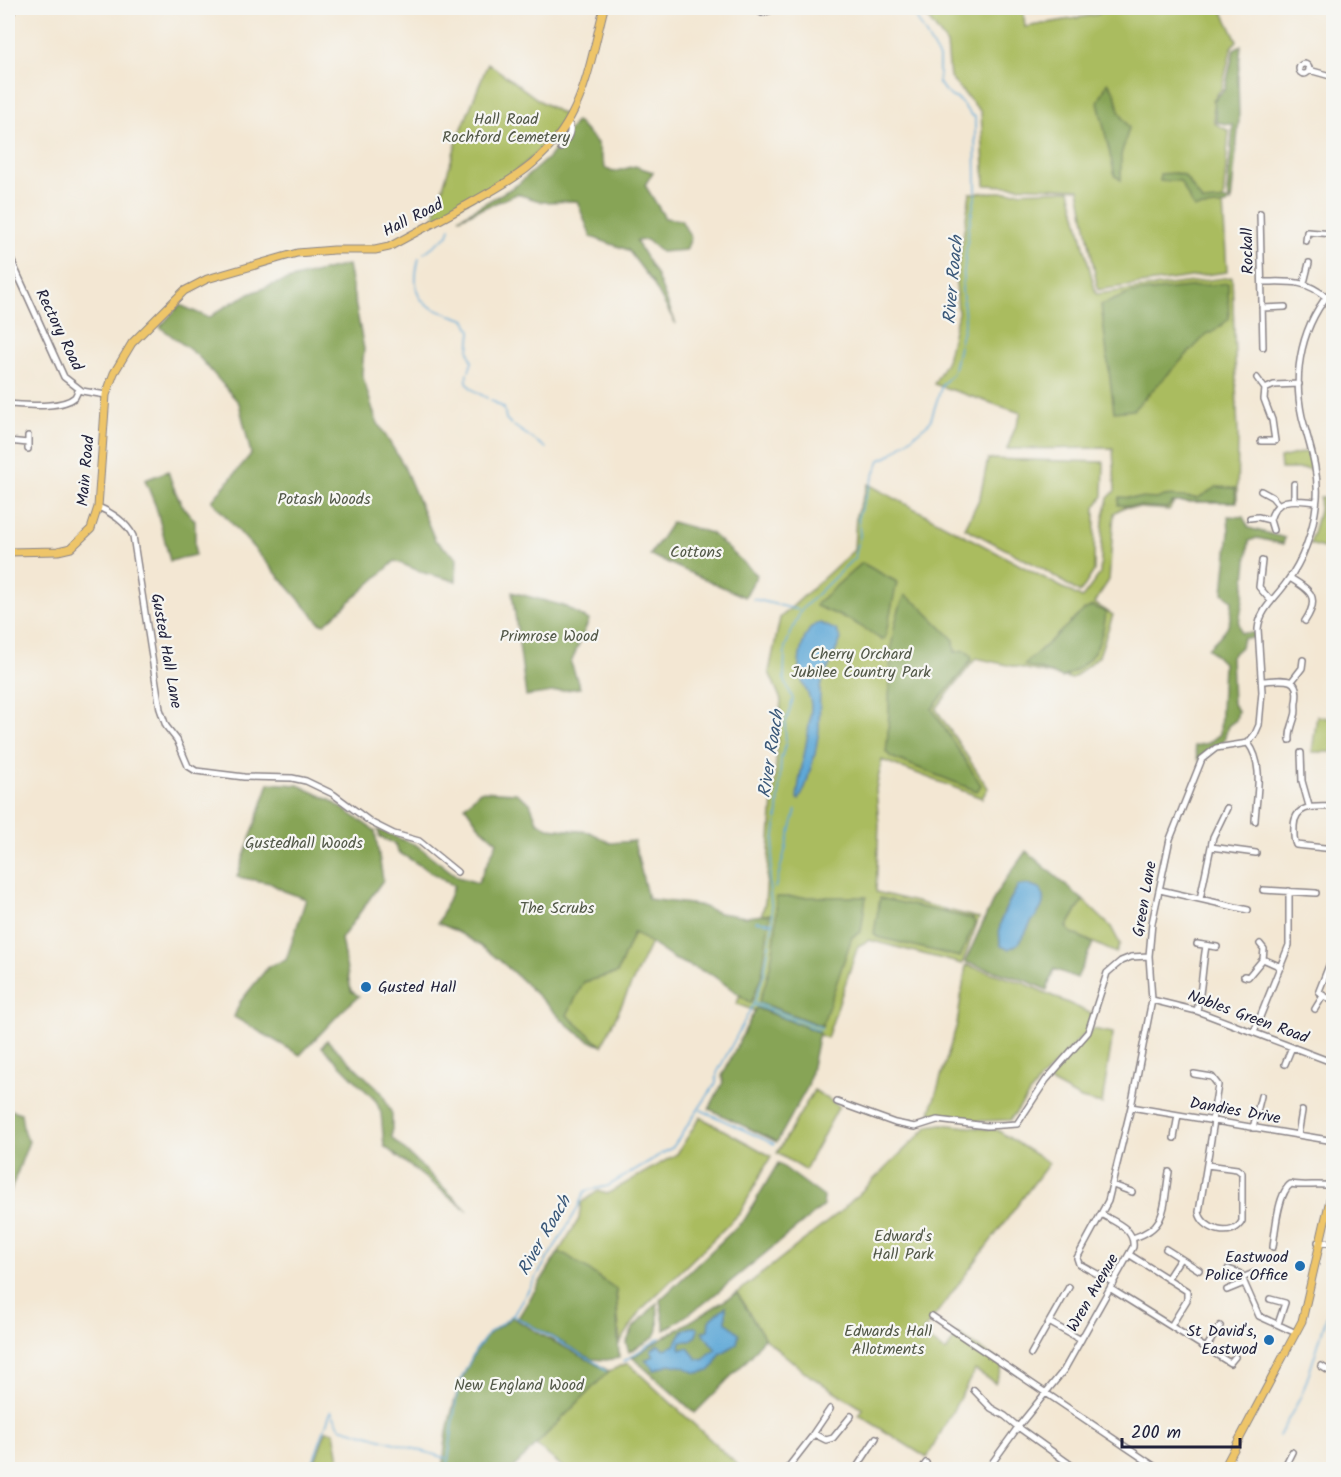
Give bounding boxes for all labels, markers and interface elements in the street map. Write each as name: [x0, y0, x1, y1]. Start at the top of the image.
park label: Hall Road Rochford Cemetery: [442, 107, 571, 150]
street label: Hall Road: [379, 192, 448, 244]
street label: Rockall: [1235, 227, 1261, 274]
water label: River Roach: [936, 233, 972, 325]
street label: Rectory Road: [28, 285, 90, 376]
street label: Main Road: [70, 434, 102, 507]
park label: Potash Woods: [277, 487, 371, 512]
park label: Cottons: [670, 540, 722, 565]
street label: Gusted Hall Lane: [144, 591, 188, 711]
park label: Primrose Wood: [500, 624, 599, 649]
park label: Cherry Orchard Jubilee Country Park: [791, 642, 931, 685]
water label: River Roach: [751, 707, 793, 800]
park label: Gustedhall Woods: [245, 831, 363, 856]
street label: Green Lane: [1126, 859, 1164, 939]
park label: The Scrubs: [520, 896, 594, 921]
place label: Gusted Hall: [378, 975, 456, 1000]
marker: Gusted Hall: [359, 980, 373, 994]
street label: Nobles Green Road: [1184, 983, 1313, 1051]
street label: Dandies Drive: [1188, 1091, 1282, 1131]
water label: River Roach: [510, 1189, 580, 1282]
park label: Edward's Hall Park: [872, 1224, 934, 1267]
place label: Eastwood Police Office: [1205, 1245, 1289, 1288]
street label: Wren Avenue: [1060, 1249, 1126, 1337]
marker: Eastwood Police Office: [1293, 1259, 1307, 1273]
park label: Edwards Hall Allotments: [844, 1319, 932, 1362]
place label: St David's, Eastwod: [1187, 1319, 1258, 1362]
marker: St David's, Eastwod: [1262, 1333, 1276, 1347]
park label: New England Wood: [454, 1373, 585, 1398]
scale bar: [1122, 1411, 1240, 1449]
text: 200 m: [1131, 1419, 1181, 1448]

